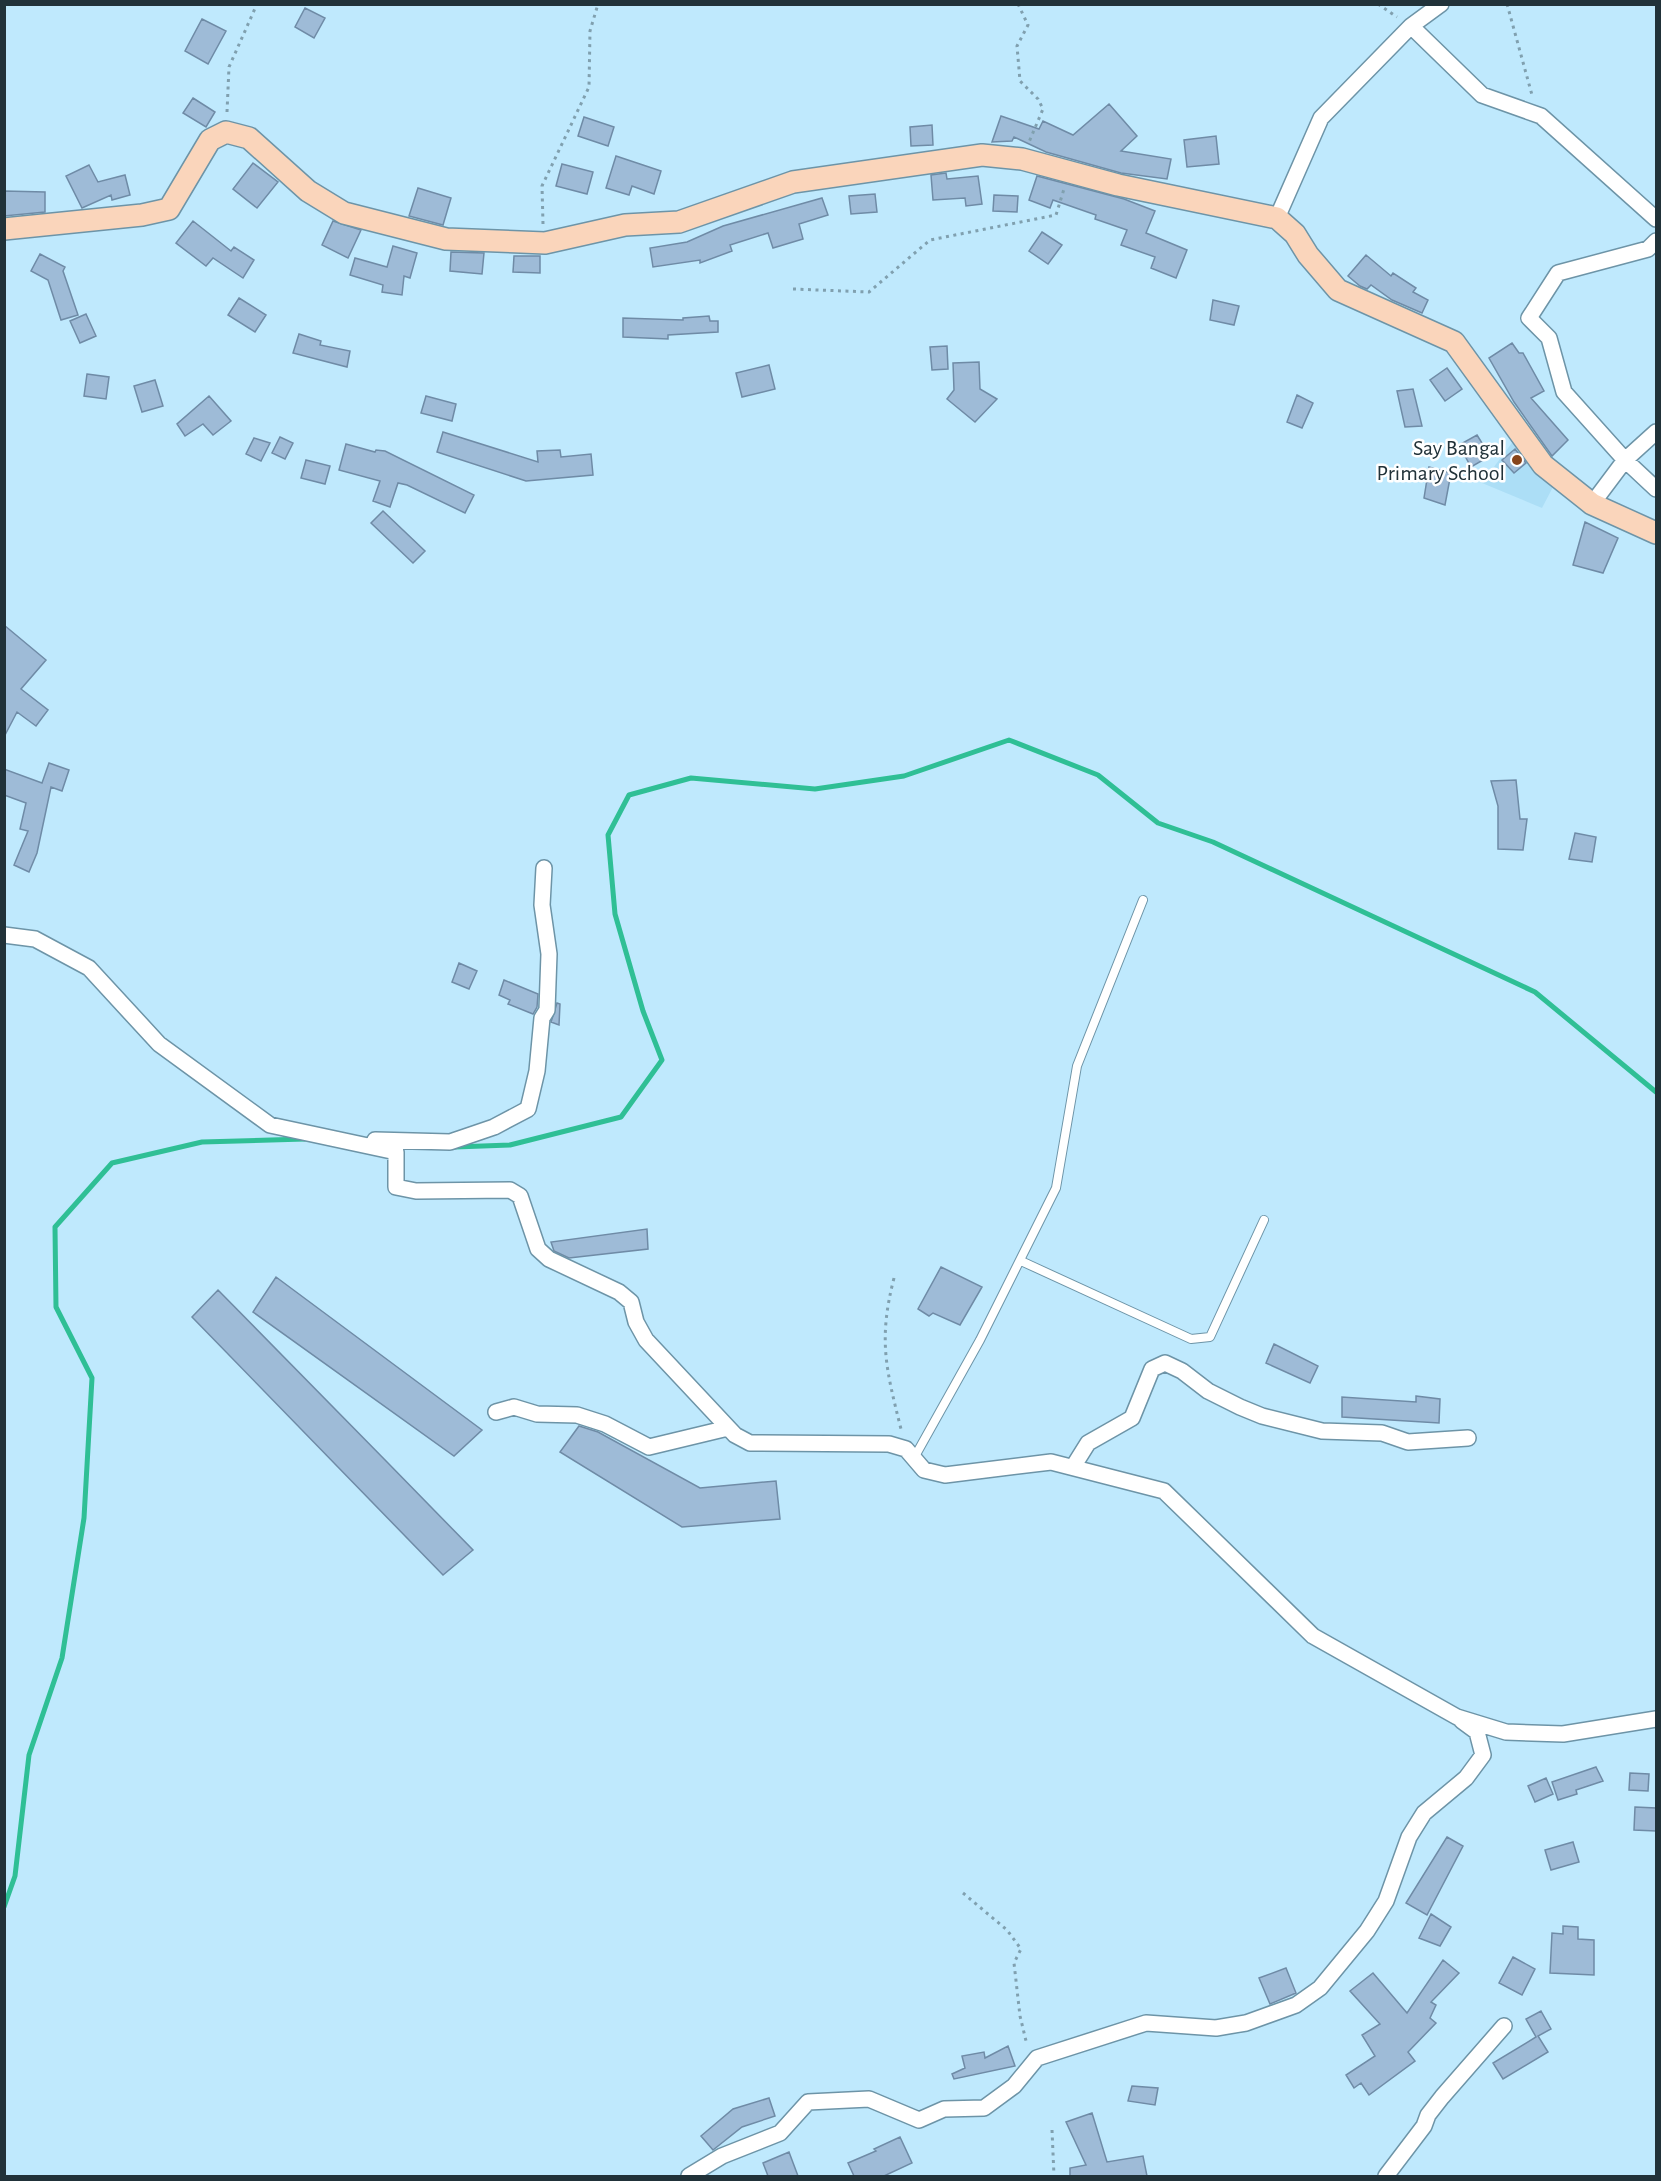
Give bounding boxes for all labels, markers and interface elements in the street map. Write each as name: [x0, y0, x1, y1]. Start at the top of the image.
place label: Say Bangal Primary School: [1377, 437, 1505, 484]
marker: Say Bangal Primary School: [1510, 453, 1524, 467]

